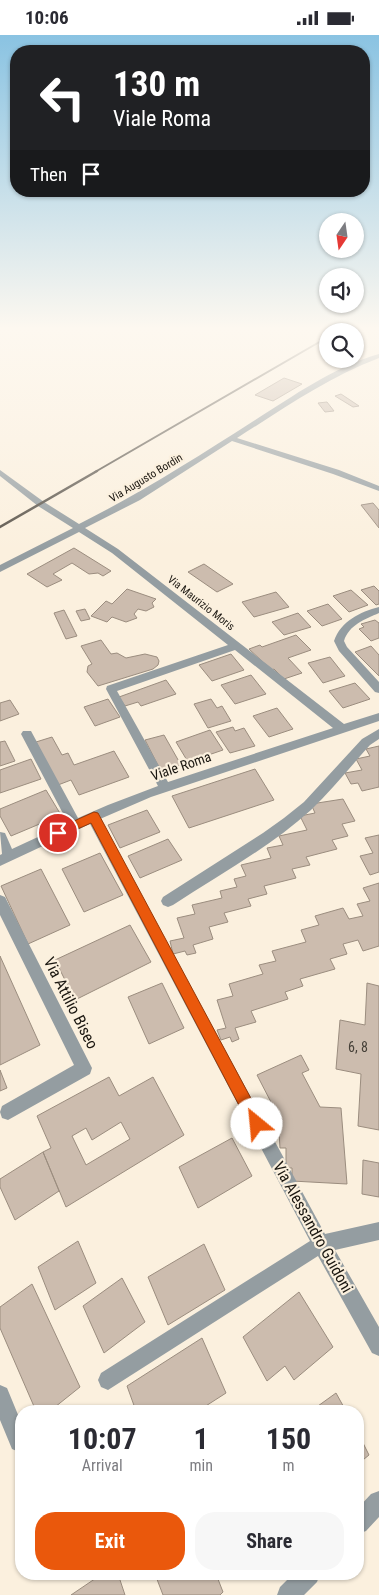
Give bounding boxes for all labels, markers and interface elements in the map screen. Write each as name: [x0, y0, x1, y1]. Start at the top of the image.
text: 10:06: [25, 6, 69, 29]
text: 130 m: [113, 64, 200, 105]
icon: left: [30, 65, 95, 130]
text: Viale Roma: [113, 106, 211, 131]
icon: arrive: [77, 160, 105, 188]
text: Then: [30, 163, 67, 186]
north arrow: [319, 213, 364, 257]
map controls: [319, 213, 364, 368]
button: sound: [319, 268, 364, 313]
button: search: [319, 323, 364, 368]
street label: Via Augusto Bordin: [107, 451, 185, 505]
street label: Via Maurizio Moris: [165, 573, 237, 633]
street label: Viale Roma: [149, 748, 213, 784]
pin: [37, 812, 79, 854]
icon: arrive: [44, 819, 72, 847]
street label: Via Attilio Biseo: [40, 954, 102, 1052]
house number: 6, 8: [348, 1039, 368, 1055]
position arrow: [230, 1097, 282, 1149]
street label: Via Alessandro Guidoni: [269, 1158, 357, 1296]
text: 10:07: [68, 1421, 137, 1456]
text: 1: [194, 1421, 209, 1456]
text: 150: [266, 1421, 311, 1456]
text: Arrival: [82, 1456, 123, 1475]
text: min: [189, 1456, 213, 1475]
text: m: [282, 1456, 294, 1475]
button: Exit: [35, 1512, 185, 1570]
button: Share: [195, 1512, 344, 1570]

